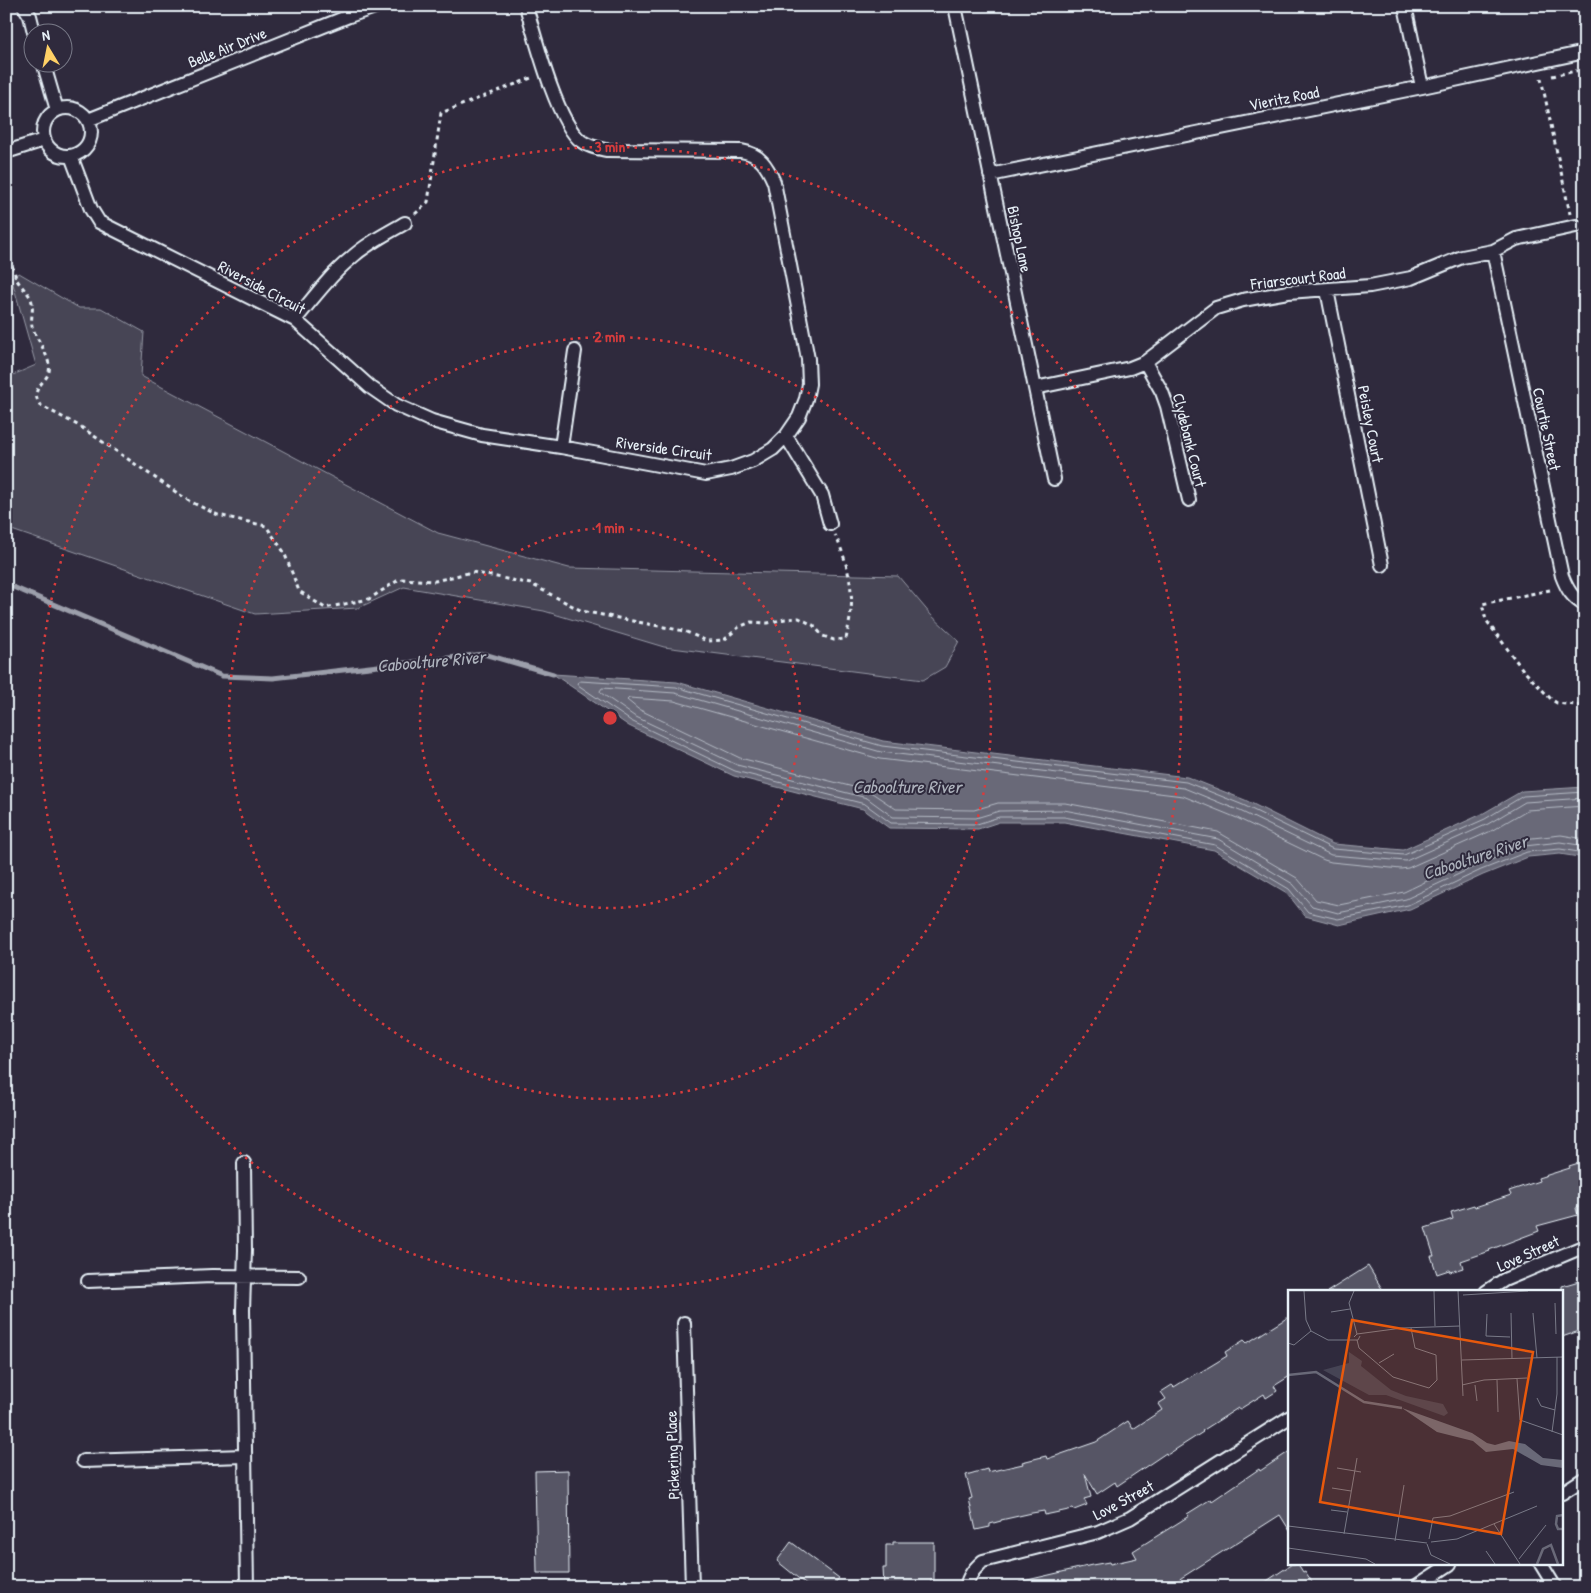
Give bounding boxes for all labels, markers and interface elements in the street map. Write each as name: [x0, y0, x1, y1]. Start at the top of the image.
street label: Belle Air Drive: [185, 21, 270, 73]
north arrow: [22, 22, 72, 72]
text: N: [40, 25, 52, 45]
street label: Vieritz Road: [1247, 80, 1321, 116]
text: 3 min: [595, 136, 625, 157]
street label: Bishop Lane: [1002, 204, 1038, 275]
street label: Riverside Circuit: [214, 255, 310, 319]
street label: Friarscourt Road: [1249, 261, 1346, 295]
text: 2 min: [595, 326, 626, 347]
street label: Peisley Court: [1353, 384, 1389, 465]
street label: Courtie Street: [1527, 386, 1567, 473]
street label: Clydebank Court: [1168, 391, 1212, 490]
street label: Riverside Circuit: [615, 430, 714, 466]
text: 1 min: [595, 517, 625, 538]
water label: Caboolture River: [376, 644, 488, 678]
centre of rings: [601, 709, 619, 727]
water label: Caboolture River: [853, 774, 963, 799]
water label: Caboolture River: [1419, 828, 1533, 886]
street label: Love Street: [1493, 1229, 1563, 1276]
inset map: [1288, 1290, 1564, 1566]
street label: Pickering Place: [659, 1409, 685, 1500]
street label: Love Street: [1089, 1475, 1158, 1525]

